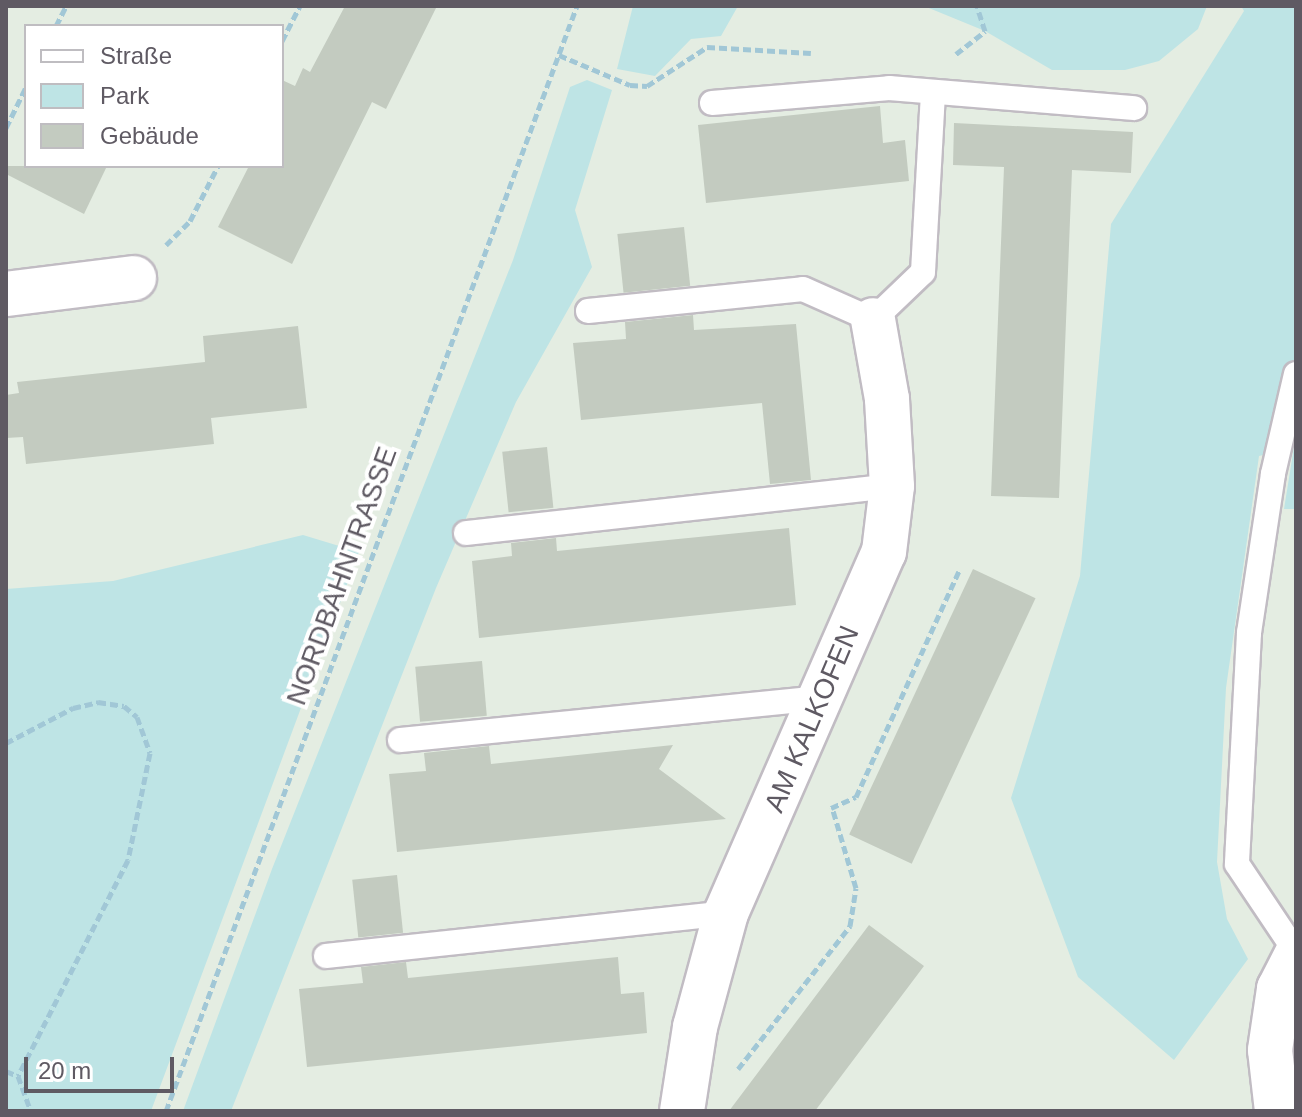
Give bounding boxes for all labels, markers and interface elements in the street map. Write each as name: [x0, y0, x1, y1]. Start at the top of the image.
legend: [24, 24, 284, 168]
text: Straße: [100, 42, 172, 69]
text: Park: [100, 82, 149, 109]
text: Gebäude: [100, 122, 199, 149]
street label: NORDBAHNTRASSE: [280, 442, 404, 710]
street label: AM KALKOFEN: [758, 621, 866, 817]
scale bar: [28, 1041, 178, 1091]
text: 20 m: [38, 1057, 91, 1084]

